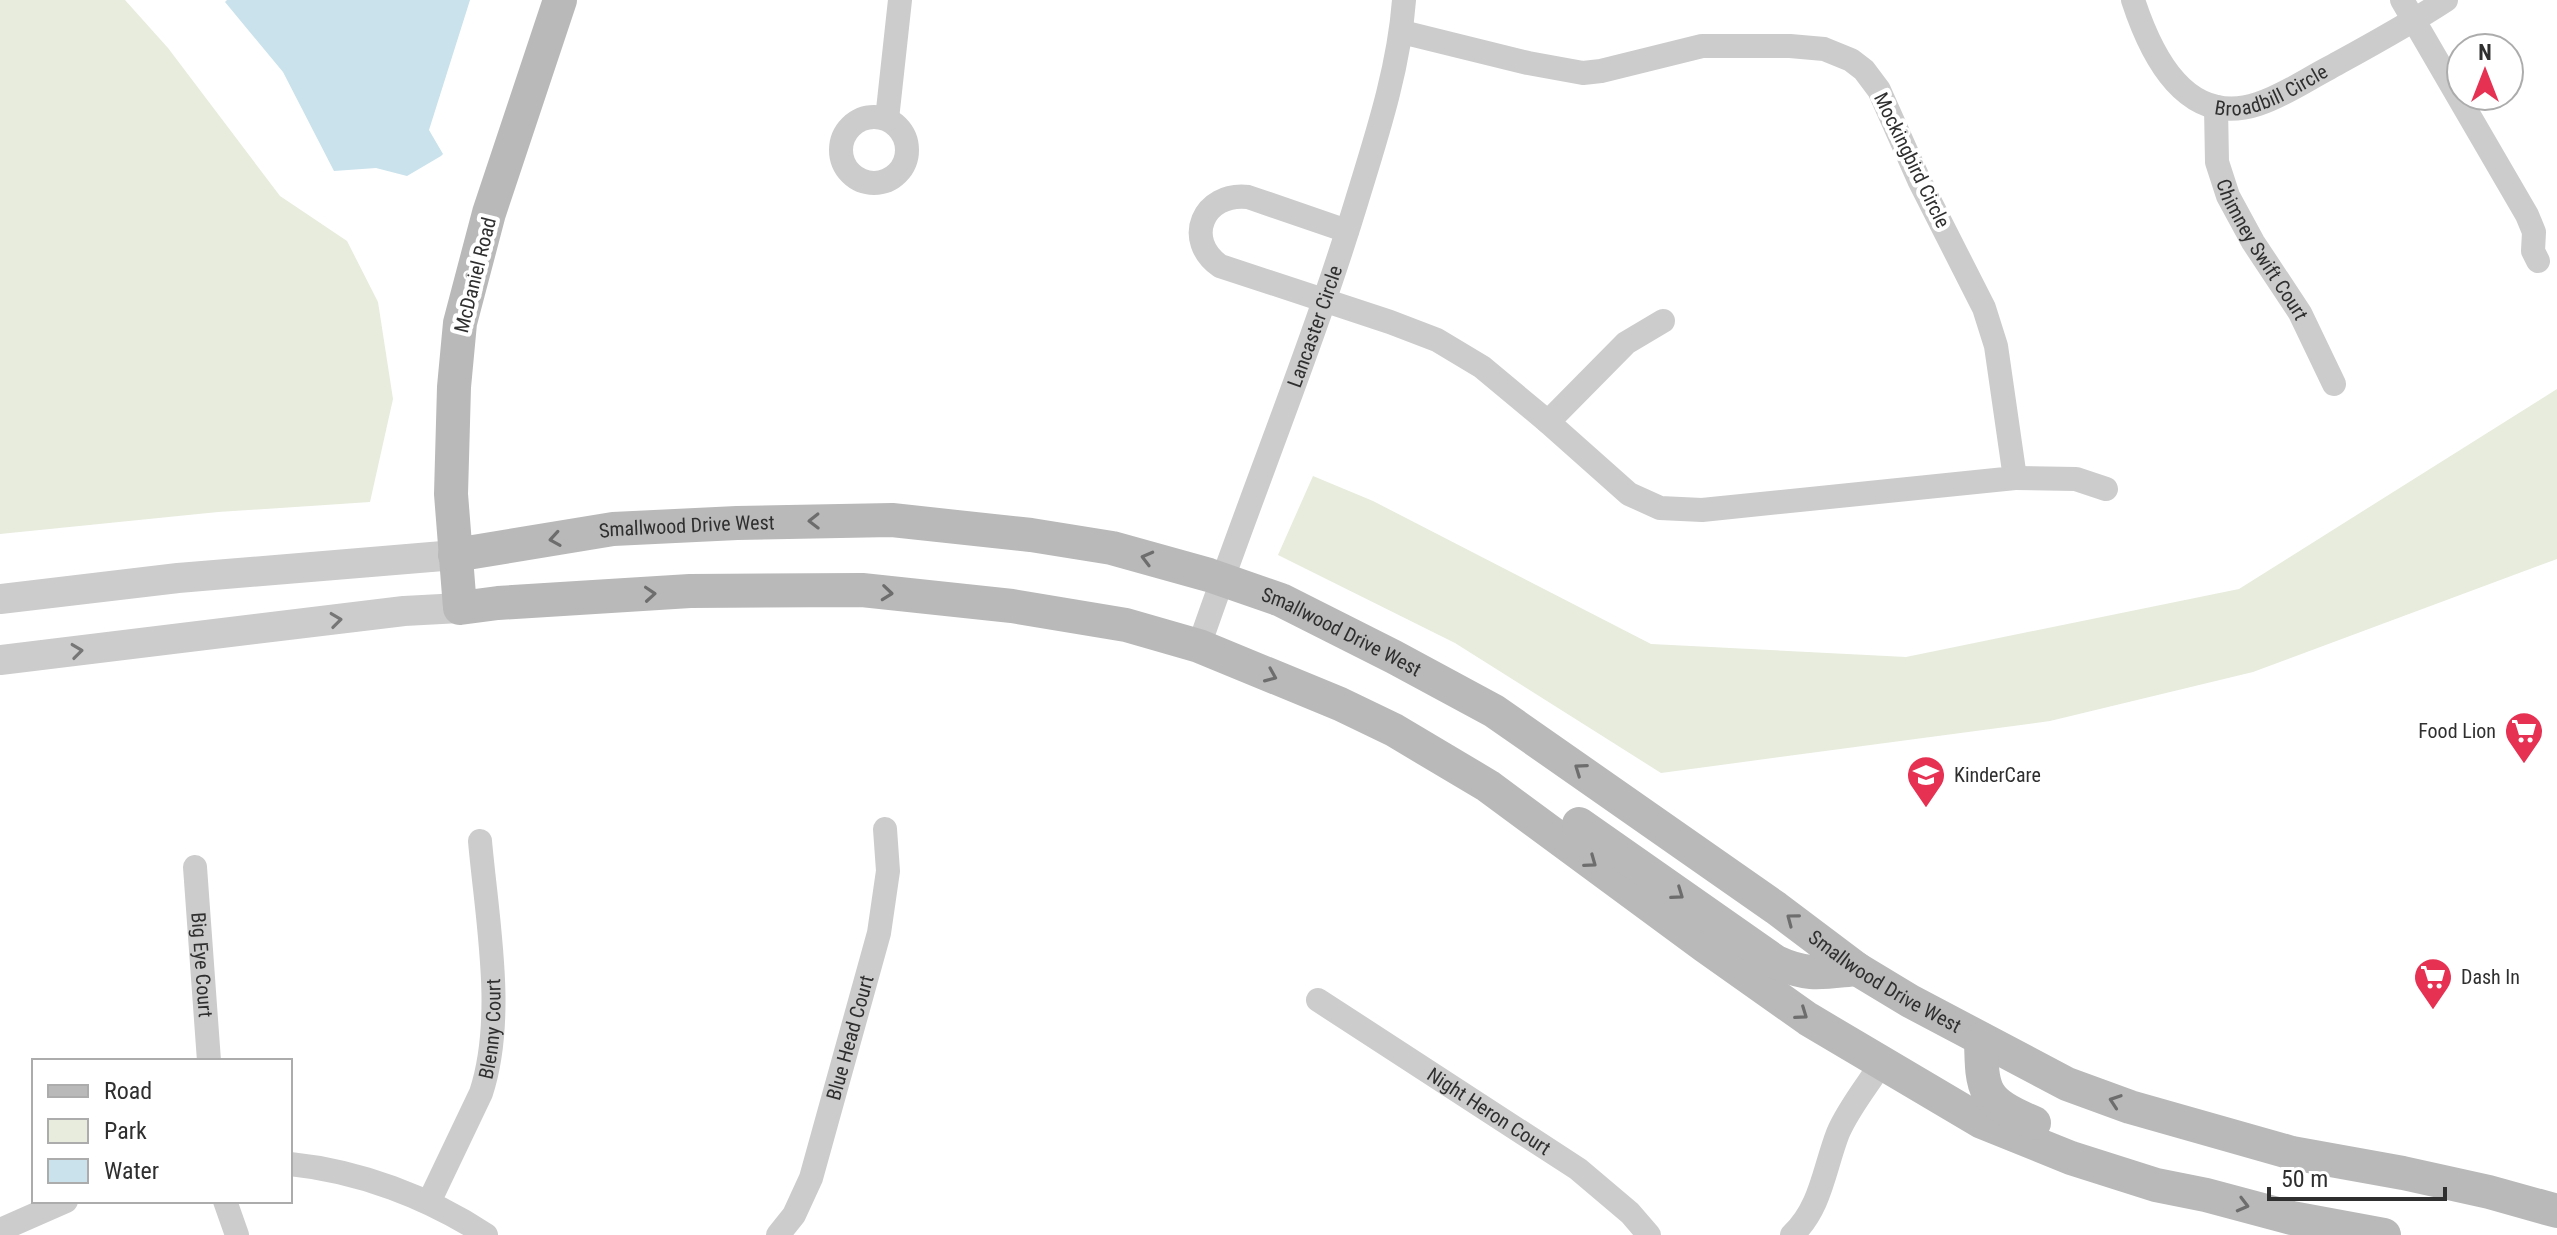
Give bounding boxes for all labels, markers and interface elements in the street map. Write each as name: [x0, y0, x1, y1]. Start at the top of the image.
north arrow: [2445, 32, 2525, 112]
text: N: [2478, 40, 2492, 65]
street label: Broadbill Circle: [2213, 59, 2332, 121]
street label: Mockingbird Circle: [1869, 88, 1955, 232]
street label: Chimney Swift Court: [2211, 176, 2314, 324]
street label: McDaniel Road: [449, 215, 501, 335]
street label: Lancaster Circle: [1282, 262, 1347, 391]
street label: Smallwood Drive West: [597, 510, 775, 543]
one-way arrow: [807, 513, 820, 530]
one-way arrow: [548, 529, 562, 546]
one-way arrow: [1140, 550, 1154, 567]
street label: Smallwood Drive West: [1258, 582, 1426, 681]
one-way arrow: [881, 584, 894, 601]
one-way arrow: [644, 586, 657, 603]
one-way arrow: [329, 611, 342, 628]
one-way arrow: [71, 642, 84, 659]
one-way arrow: [1263, 666, 1277, 682]
supermarket icon: Food Lion: [2503, 710, 2545, 765]
place label: Food Lion: [2418, 719, 2496, 743]
school or university icon: KinderCare: [1905, 754, 1947, 809]
place label: KinderCare: [1954, 763, 2041, 787]
one-way arrow: [1574, 764, 1589, 779]
one-way arrow: [1583, 852, 1597, 866]
one-way arrow: [1670, 884, 1684, 899]
street label: Big Eye Court: [186, 911, 218, 1018]
one-way arrow: [1786, 915, 1801, 929]
street label: Smallwood Drive West: [1804, 925, 1965, 1038]
supermarket icon: Dash In: [2412, 956, 2454, 1011]
place label: Dash In: [2461, 965, 2520, 989]
street label: Blue Head Court: [821, 972, 879, 1103]
street label: Blenny Court: [473, 978, 506, 1081]
one-way arrow: [1793, 1004, 1807, 1019]
legend: [32, 1059, 292, 1203]
street label: Night Heron Court: [1423, 1062, 1555, 1160]
text: Road: [104, 1077, 152, 1105]
one-way arrow: [2108, 1094, 2122, 1111]
text: Park: [104, 1117, 147, 1145]
scale bar: [2269, 1151, 2445, 1201]
text: Water: [104, 1157, 159, 1185]
text: 50 m: [2281, 1165, 2328, 1193]
one-way arrow: [2235, 1195, 2249, 1212]

